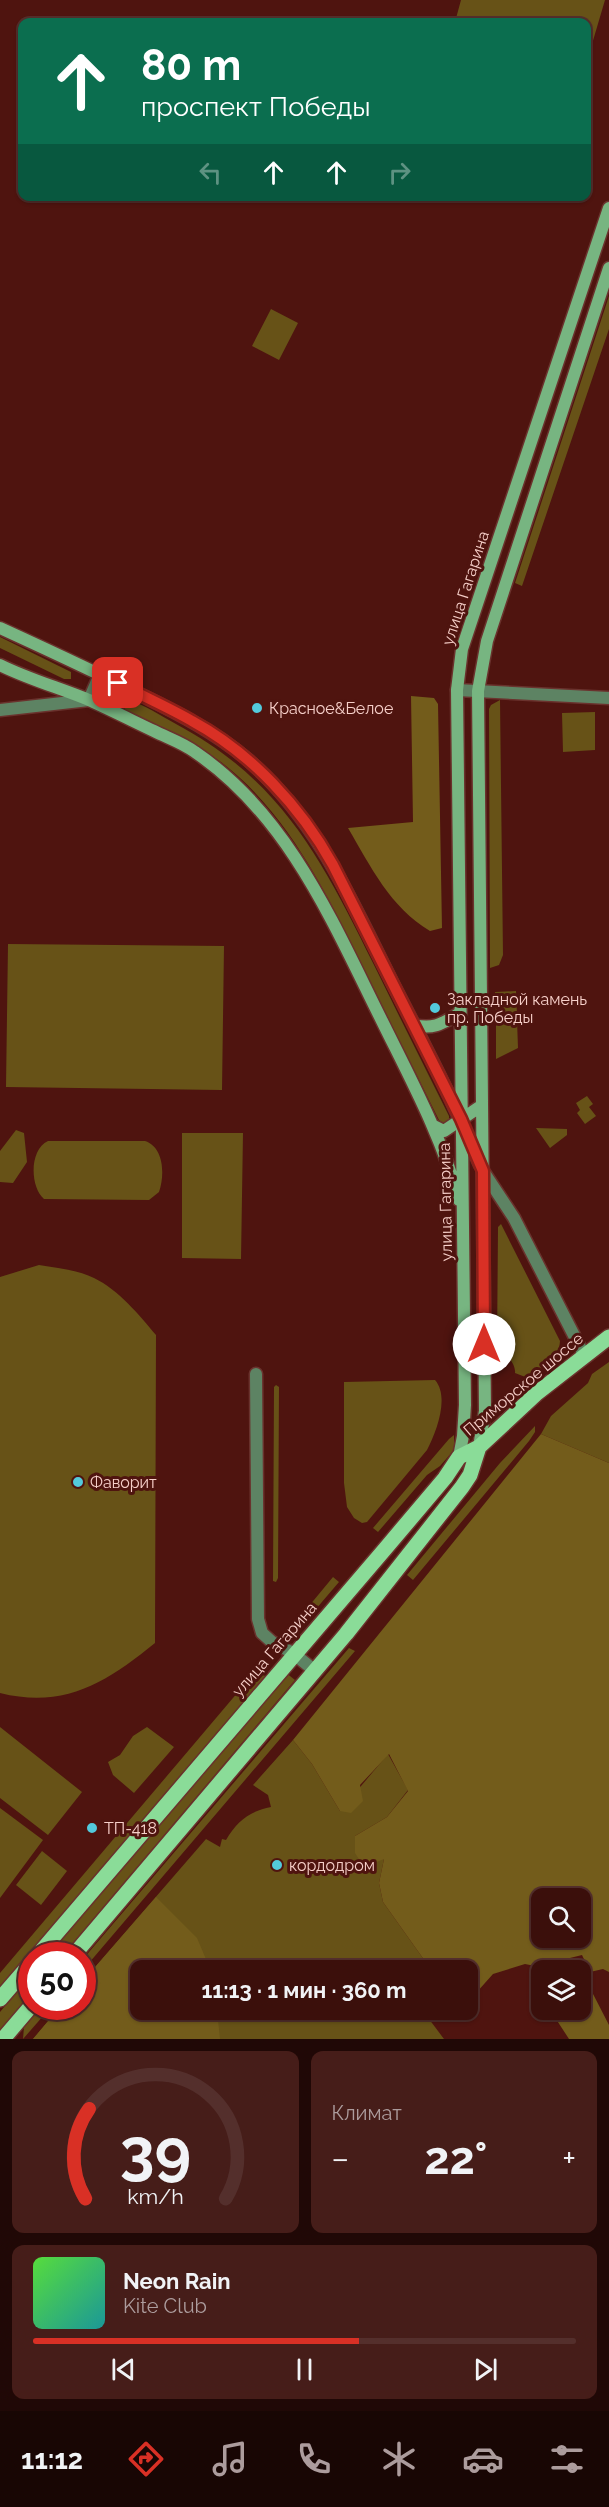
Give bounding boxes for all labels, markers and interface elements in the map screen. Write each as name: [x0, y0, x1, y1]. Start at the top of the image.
text: 80 m: [141, 41, 241, 90]
icon: ahead: [42, 42, 120, 120]
text: проспект Победы: [141, 91, 370, 122]
icon: left: [194, 156, 227, 189]
icon: ahead: [257, 156, 290, 189]
icon: ahead: [320, 156, 353, 189]
icon: right: [383, 156, 416, 189]
street label: улица Гагарина: [438, 529, 493, 648]
pin: [92, 657, 143, 708]
icon: arrive: [101, 666, 134, 699]
place label: Красное&Белое: [269, 699, 393, 718]
marker: Красное&Белое: [250, 701, 264, 715]
place label: Закладной камень пр. Победы: [447, 990, 587, 1027]
marker: Закладной камень пр. Победы: [428, 1001, 442, 1015]
street label: улица Гагарина: [435, 1142, 456, 1262]
position arrow: [452, 1312, 516, 1376]
street label: Приморское шоссе: [460, 1329, 587, 1440]
place label: Фаворит: [90, 1473, 157, 1492]
marker: Фаворит: [71, 1475, 85, 1489]
street label: улица Гагарина: [228, 1598, 321, 1700]
place label: ТП-418: [104, 1819, 157, 1838]
marker: ТП-418: [85, 1821, 99, 1835]
place label: кордодром: [289, 1856, 375, 1875]
marker: кордодром: [270, 1858, 284, 1872]
map controls: [531, 1888, 591, 2020]
button: search: [531, 1888, 591, 1948]
speed limit sign: 50: [18, 1942, 96, 2020]
button: layers: [531, 1960, 591, 2020]
text: 11:13 · 1 мин · 360 m: [201, 1977, 407, 2003]
text: Климат: [332, 2101, 402, 2125]
text: 39: [119, 2114, 191, 2188]
text: 22°: [424, 2132, 487, 2185]
text: −: [332, 2139, 349, 2178]
text: +: [562, 2139, 576, 2178]
text: km/h: [127, 2184, 184, 2209]
text: Neon Rain: [123, 2268, 231, 2294]
text: Kite Club: [123, 2294, 207, 2318]
icon: previous: [107, 2353, 140, 2386]
icon: pause: [288, 2353, 321, 2386]
icon: next: [469, 2353, 502, 2386]
icon: directions: [125, 2438, 167, 2480]
icon: music: [209, 2438, 251, 2480]
icon: phone: [293, 2438, 335, 2480]
icon: climate: [378, 2438, 420, 2480]
icon: car: [462, 2438, 504, 2480]
icon: filters: [546, 2438, 588, 2480]
text: 11:12: [21, 2444, 83, 2475]

